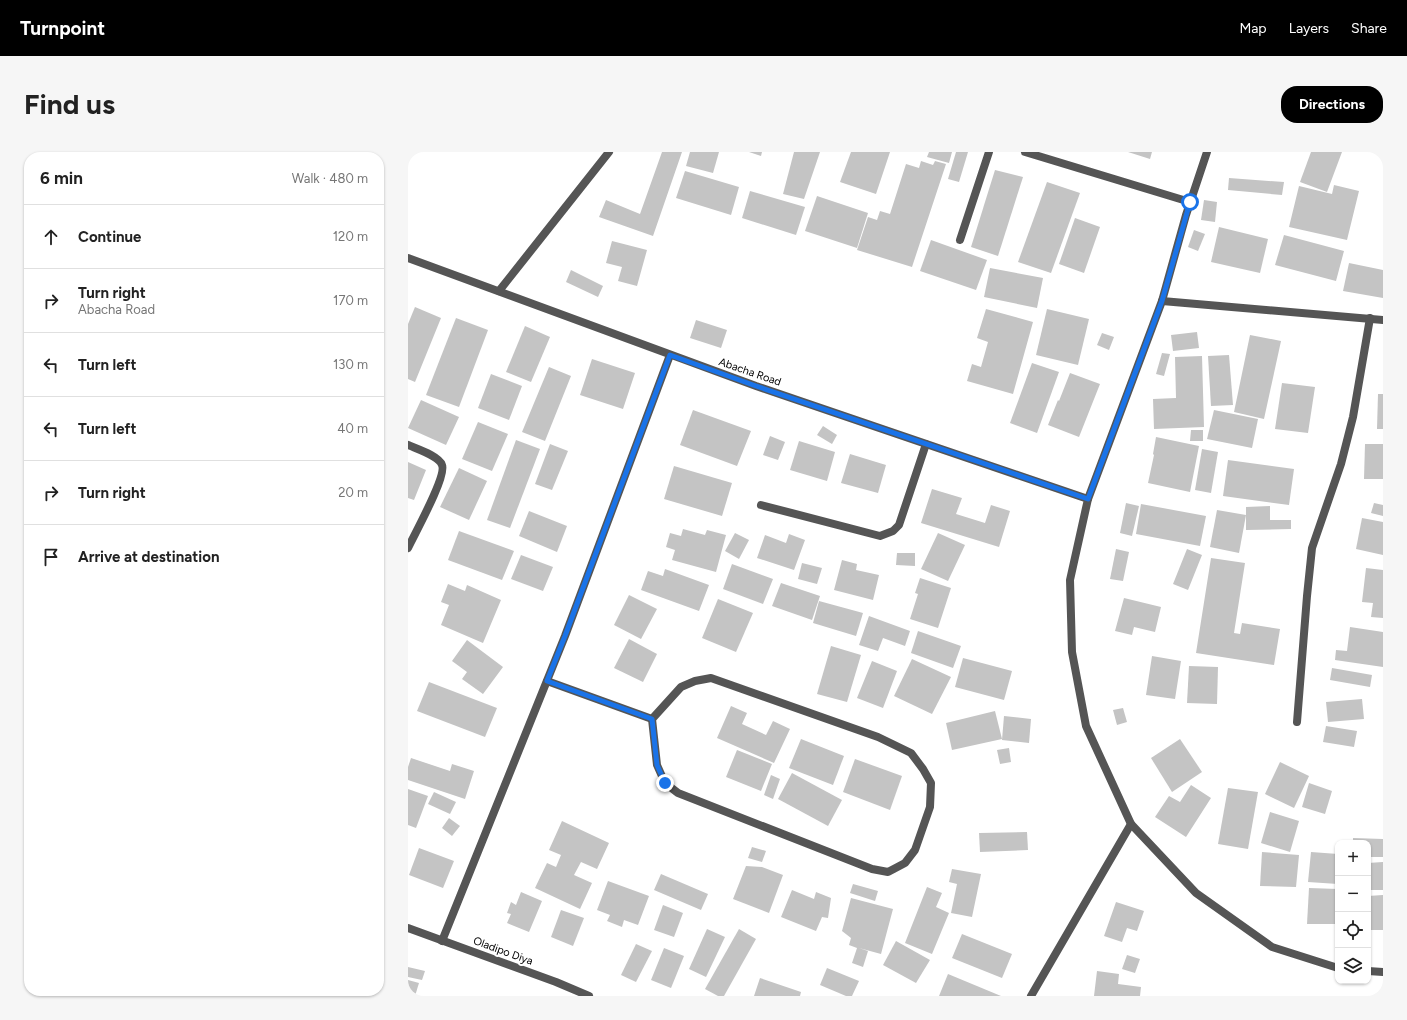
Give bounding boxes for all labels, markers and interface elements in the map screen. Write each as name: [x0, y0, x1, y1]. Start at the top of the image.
text: Turnpoint: [20, 17, 105, 40]
text: Map: [1239, 20, 1267, 37]
text: Layers: [1289, 20, 1329, 37]
text: Share: [1351, 20, 1387, 37]
button: Directions: [1281, 86, 1383, 123]
text: Find us: [24, 87, 115, 121]
text: 6 min: [40, 168, 83, 188]
text: Walk · 480 m: [292, 171, 368, 186]
route start: [1181, 193, 1199, 211]
icon: ahead: [40, 226, 62, 248]
text: Continue: [78, 228, 141, 246]
text: 120 m: [333, 229, 368, 244]
text: Turn right: [78, 284, 146, 302]
icon: right: [40, 290, 62, 312]
text: 170 m: [333, 293, 368, 308]
text: Abacha Road: [78, 302, 155, 317]
icon: left: [40, 354, 62, 376]
street label: Abacha Road: [717, 355, 783, 389]
text: Turn left: [78, 356, 136, 374]
text: 130 m: [333, 357, 368, 372]
icon: left: [40, 418, 62, 440]
text: Turn left: [78, 420, 136, 438]
text: 40 m: [337, 421, 368, 436]
icon: right: [40, 482, 62, 504]
text: Turn right: [78, 484, 146, 502]
text: 20 m: [338, 485, 368, 500]
icon: arrive: [40, 546, 62, 568]
text: Arrive at destination: [78, 548, 219, 566]
route end: [656, 774, 674, 792]
map controls: [1335, 840, 1371, 984]
button: +: [1335, 840, 1371, 876]
button: −: [1335, 876, 1371, 912]
button: locate: [1335, 912, 1371, 948]
street label: Oladipo Diya: [471, 934, 535, 968]
button: layers: [1335, 948, 1371, 984]

